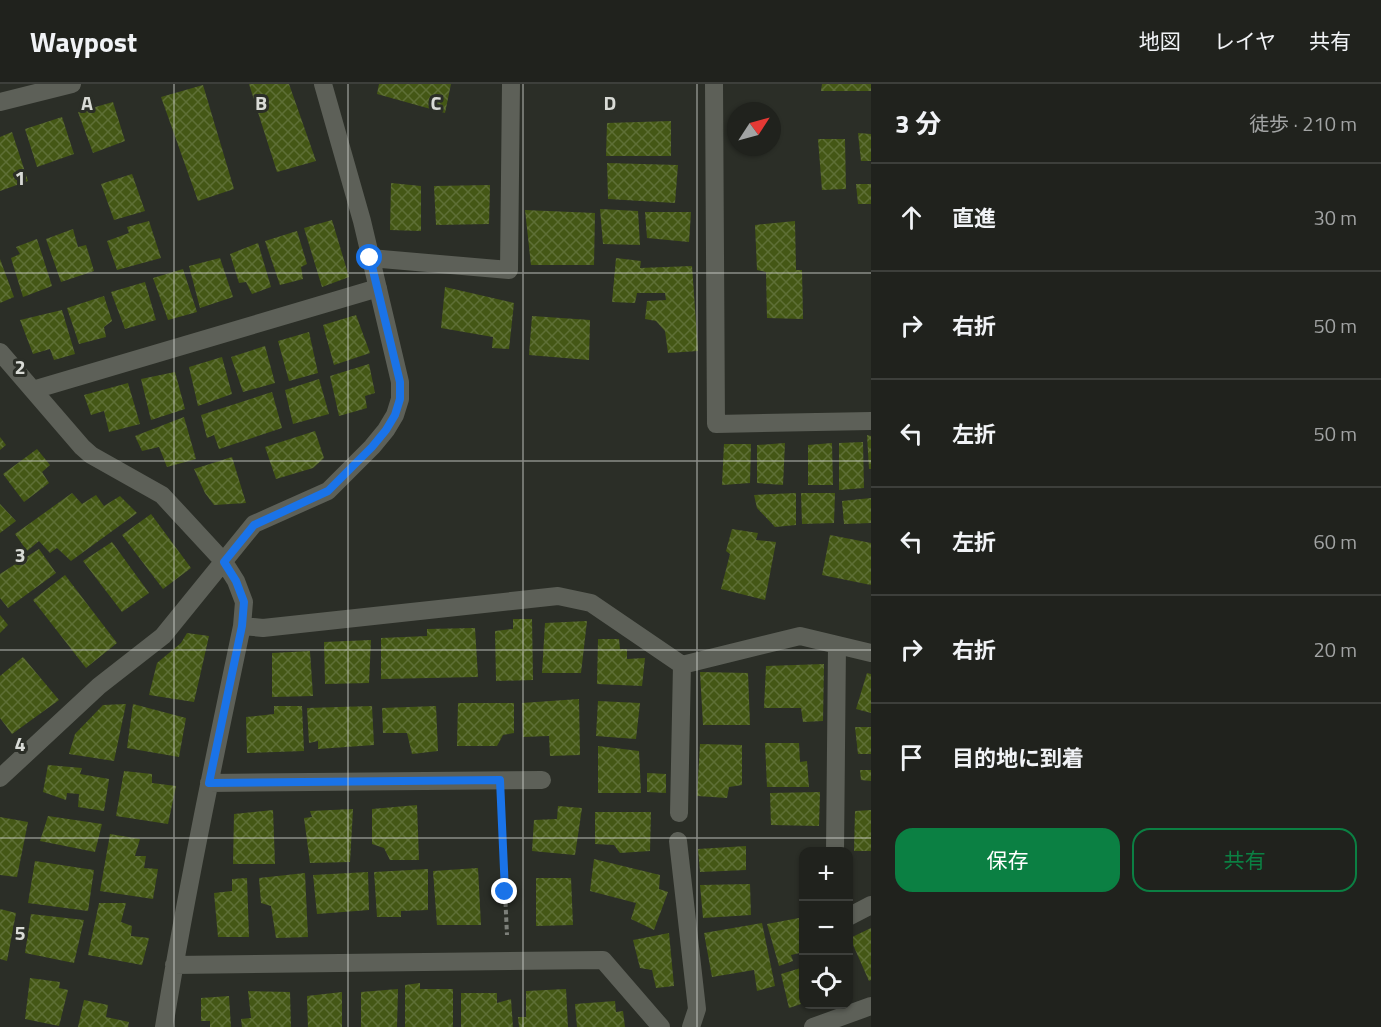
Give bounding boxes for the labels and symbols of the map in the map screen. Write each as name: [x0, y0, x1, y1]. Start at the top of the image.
text: A: [81, 87, 93, 118]
text: B: [255, 87, 267, 118]
text: C: [431, 87, 442, 118]
text: D: [604, 87, 616, 118]
north arrow: [727, 102, 781, 156]
text: 1: [14, 162, 26, 193]
route start: [356, 244, 382, 270]
text: 2: [14, 351, 26, 382]
text: 3: [14, 539, 26, 570]
text: 4: [14, 728, 26, 759]
route end: [491, 878, 517, 904]
text: 5: [14, 917, 26, 948]

